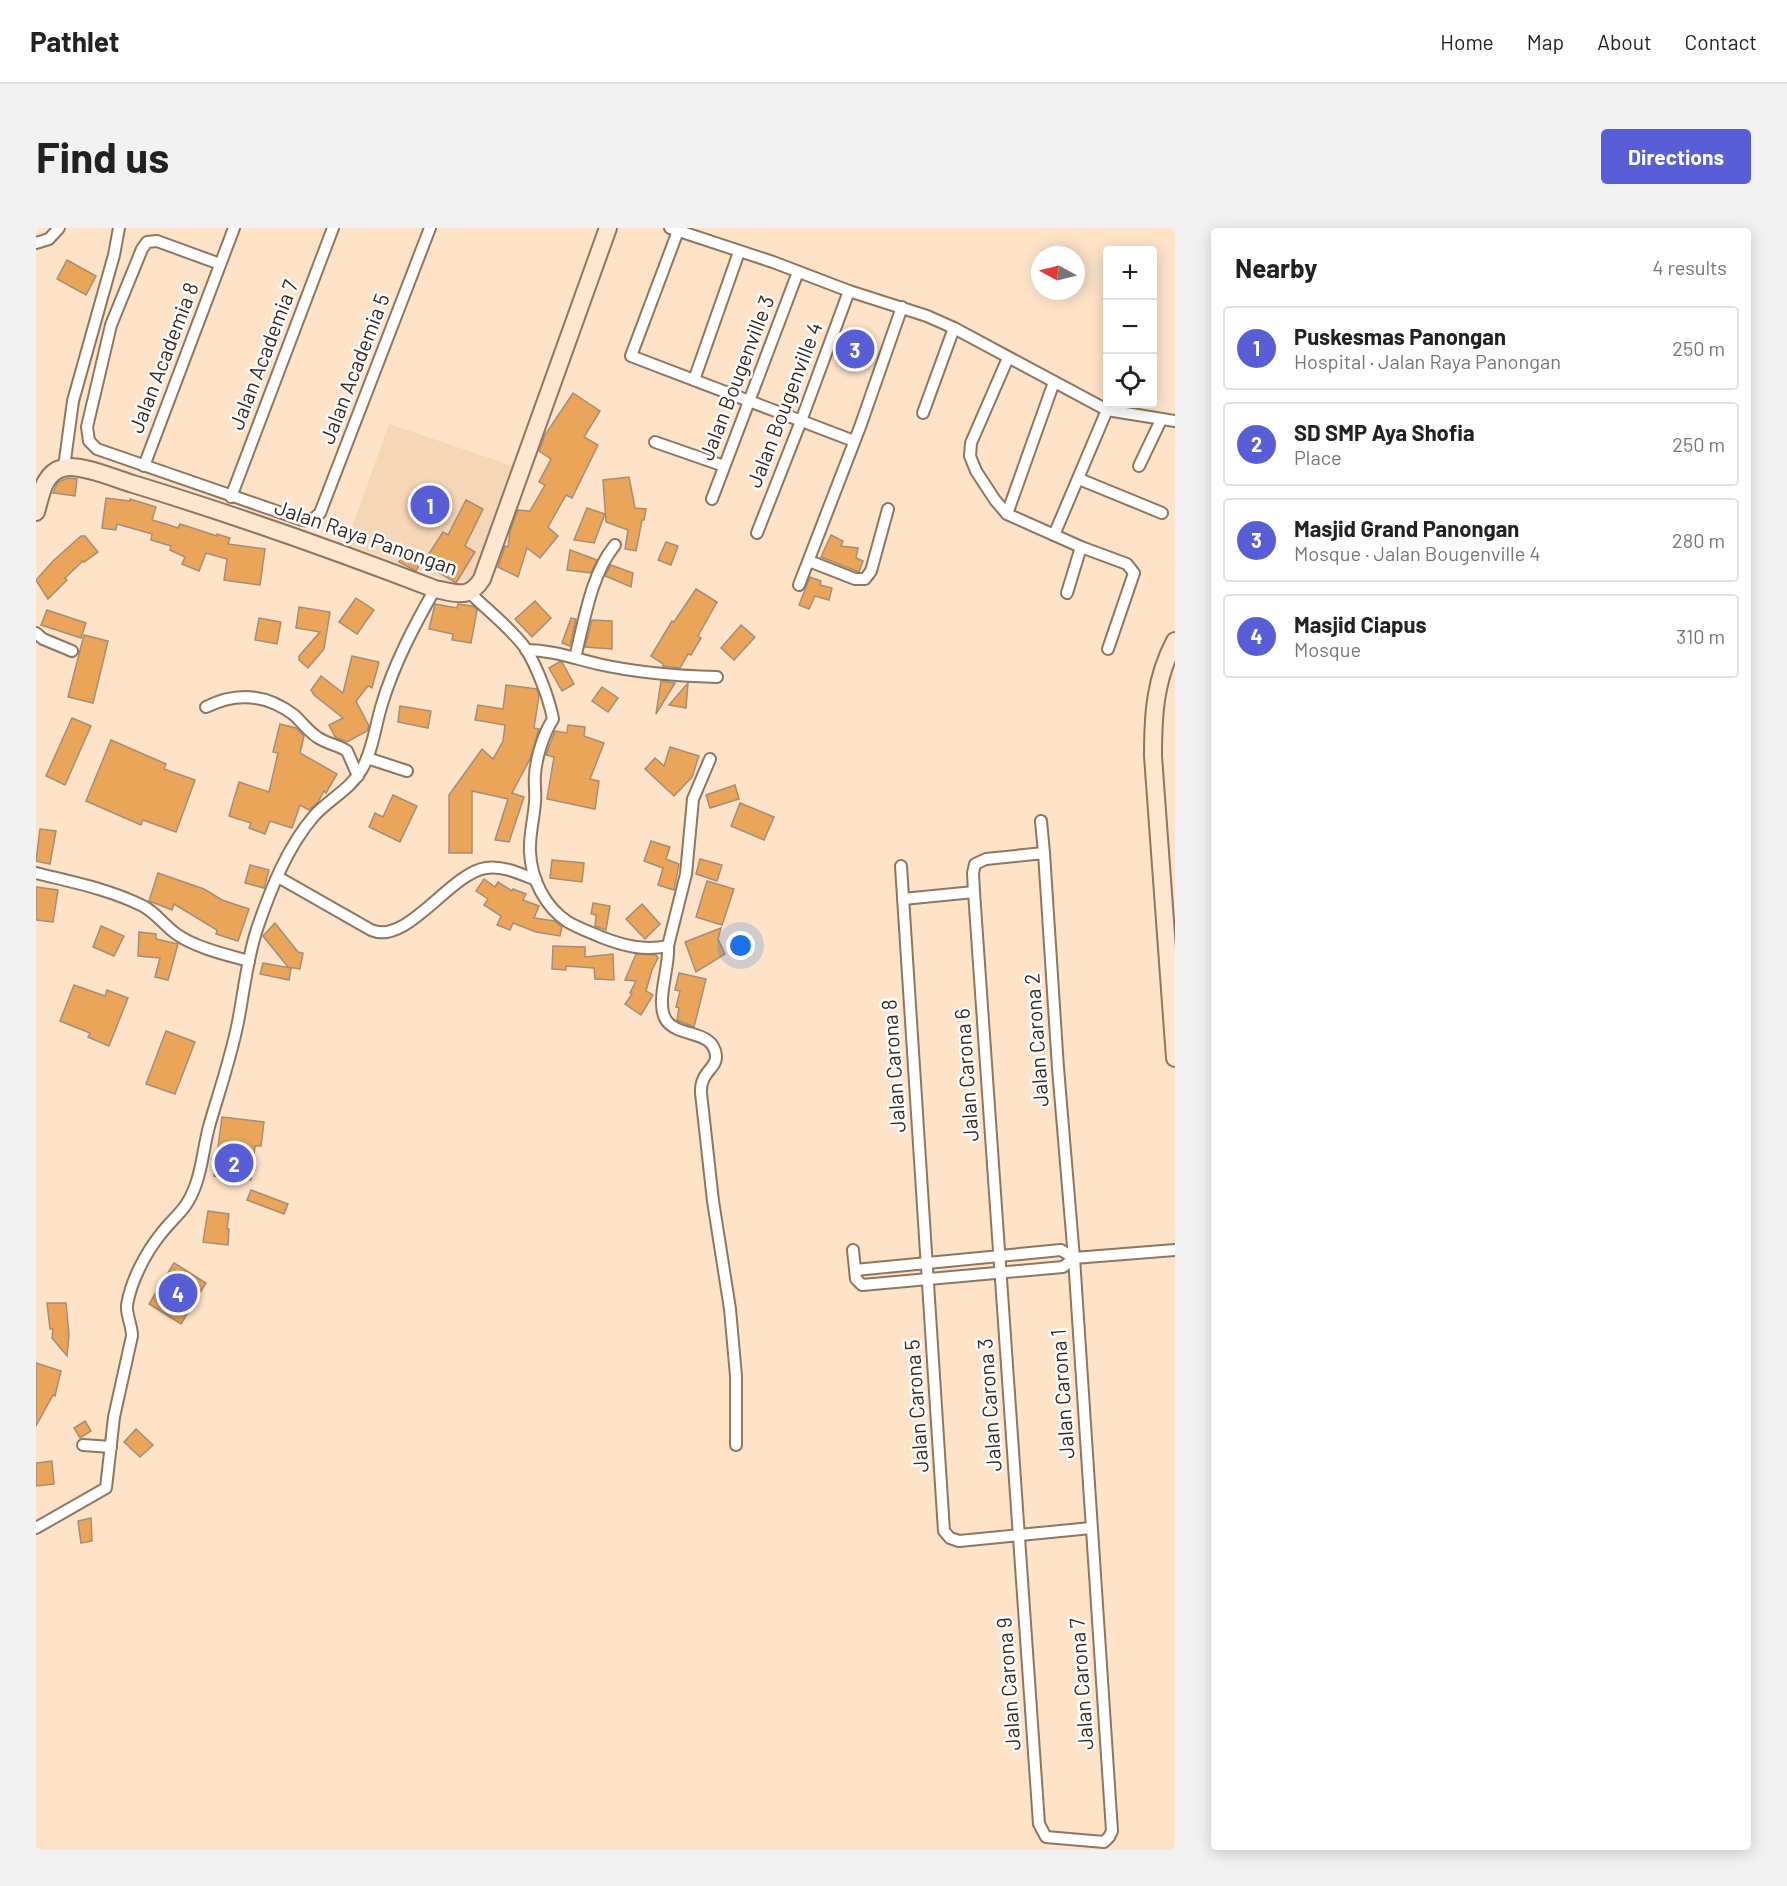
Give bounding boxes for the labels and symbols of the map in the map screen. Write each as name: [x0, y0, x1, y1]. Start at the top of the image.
north arrow: [1031, 246, 1085, 300]
street label: Jalan Academia 7: [223, 276, 303, 433]
street label: Jalan Academia 8: [122, 279, 203, 436]
street label: Jalan Academia 5: [313, 290, 394, 447]
street label: Jalan Bougenville 3: [693, 291, 779, 463]
street label: Jalan Bougenville 4: [741, 318, 827, 491]
pin: 3: [836, 326, 874, 372]
pin: 1: [410, 482, 450, 528]
street label: Jalan Raya Panongan: [272, 493, 461, 580]
your location: [726, 931, 755, 960]
street label: Jalan Carona 2: [1018, 973, 1053, 1108]
street label: Jalan Carona 8: [875, 999, 910, 1134]
street label: Jalan Carona 6: [948, 1008, 983, 1142]
pin: 2: [214, 1140, 254, 1186]
pin: 4: [158, 1270, 198, 1316]
street label: Jalan Carona 1: [1045, 1328, 1079, 1460]
street label: Jalan Carona 3: [971, 1338, 1006, 1472]
street label: Jalan Carona 5: [898, 1339, 933, 1473]
street label: Jalan Carona 9: [990, 1617, 1025, 1752]
street label: Jalan Carona 7: [1063, 1617, 1098, 1751]

